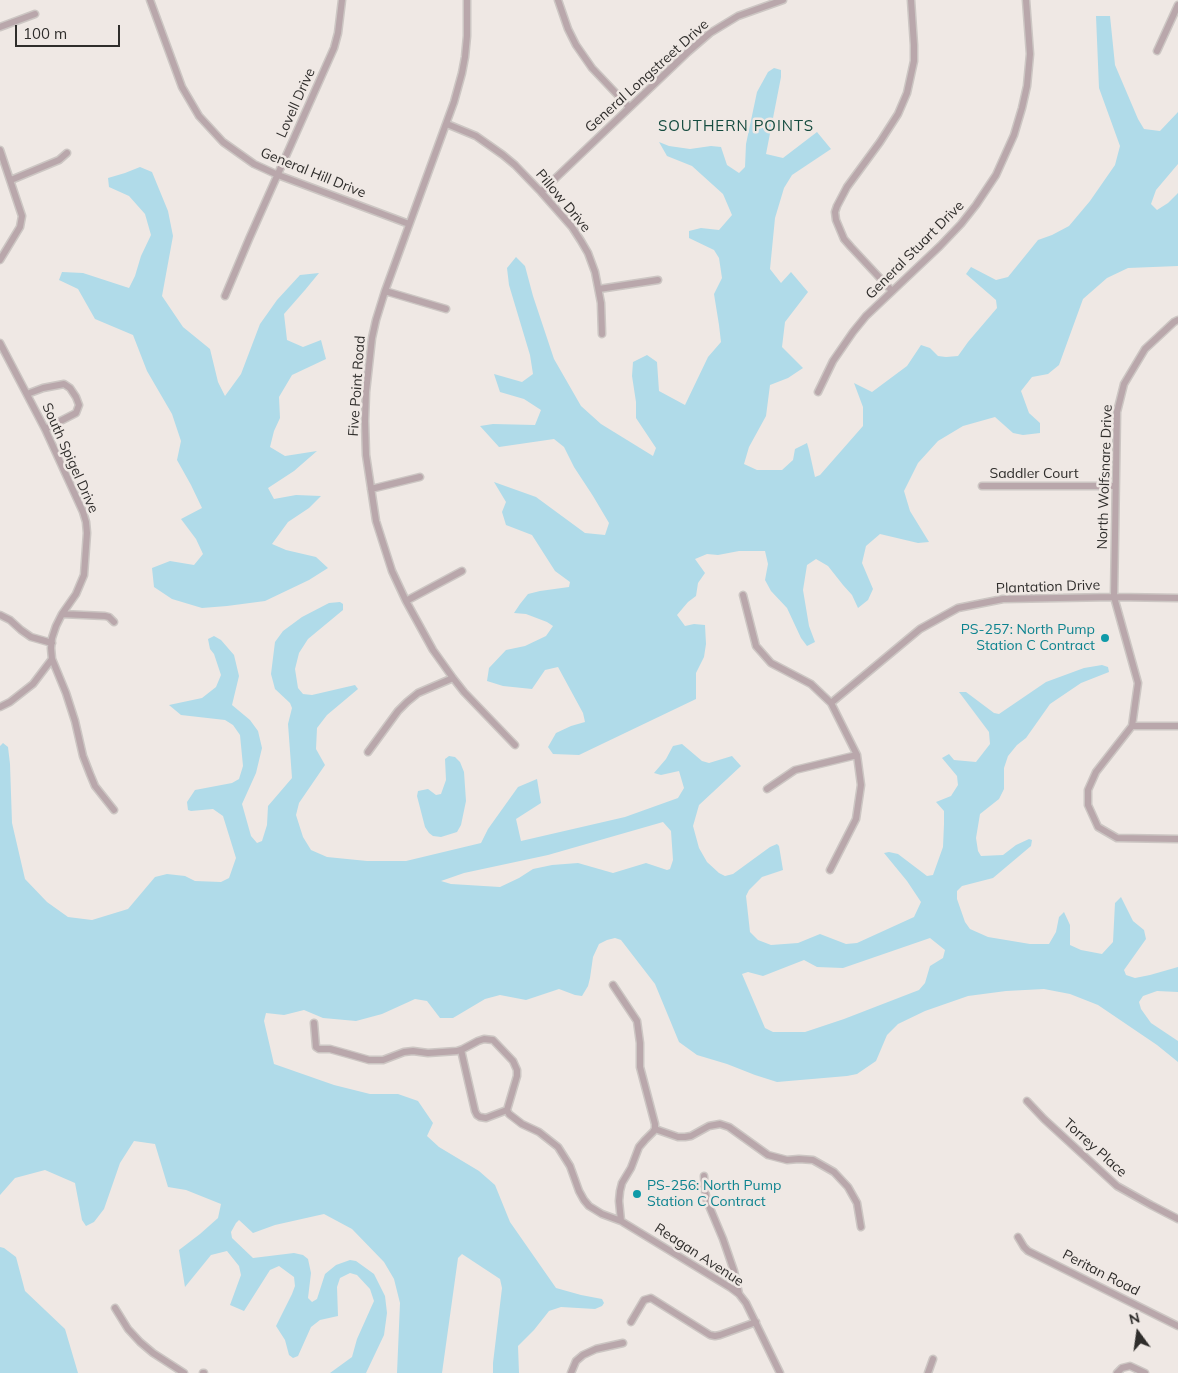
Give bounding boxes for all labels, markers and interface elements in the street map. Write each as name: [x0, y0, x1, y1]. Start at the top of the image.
scale bar: [18, 15, 122, 47]
street label: General Longstreet Drive: [582, 16, 712, 136]
text: 100 m: [23, 24, 67, 43]
street label: Lovell Drive: [273, 66, 319, 140]
district label: SOUTHERN POINTS: [656, 117, 816, 135]
street label: General Hill Drive: [258, 144, 368, 202]
street label: Pillow Drive: [532, 166, 594, 236]
street label: General Stuart Drive: [862, 197, 968, 303]
street label: Five Point Road: [345, 335, 369, 437]
street label: South Spigel Drive: [38, 400, 102, 516]
street label: North Wolfsnare Drive: [1094, 404, 1116, 550]
street label: Saddler Court: [989, 466, 1079, 482]
street label: Plantation Drive: [996, 577, 1100, 597]
place label: PS-257: North Pump Station C Contract: [961, 622, 1095, 654]
marker: PS-257: North Pump Station C Contract: [1099, 632, 1111, 644]
street label: Torrey Place: [1060, 1115, 1130, 1181]
place label: PS-256: North Pump Station C Contract: [647, 1178, 781, 1210]
marker: PS-256: North Pump Station C Contract: [631, 1188, 643, 1200]
street label: Reagan Avenue: [651, 1220, 747, 1290]
street label: Peritan Road: [1060, 1246, 1142, 1300]
north arrow: [1113, 1308, 1163, 1358]
text: N: [1127, 1308, 1142, 1328]

